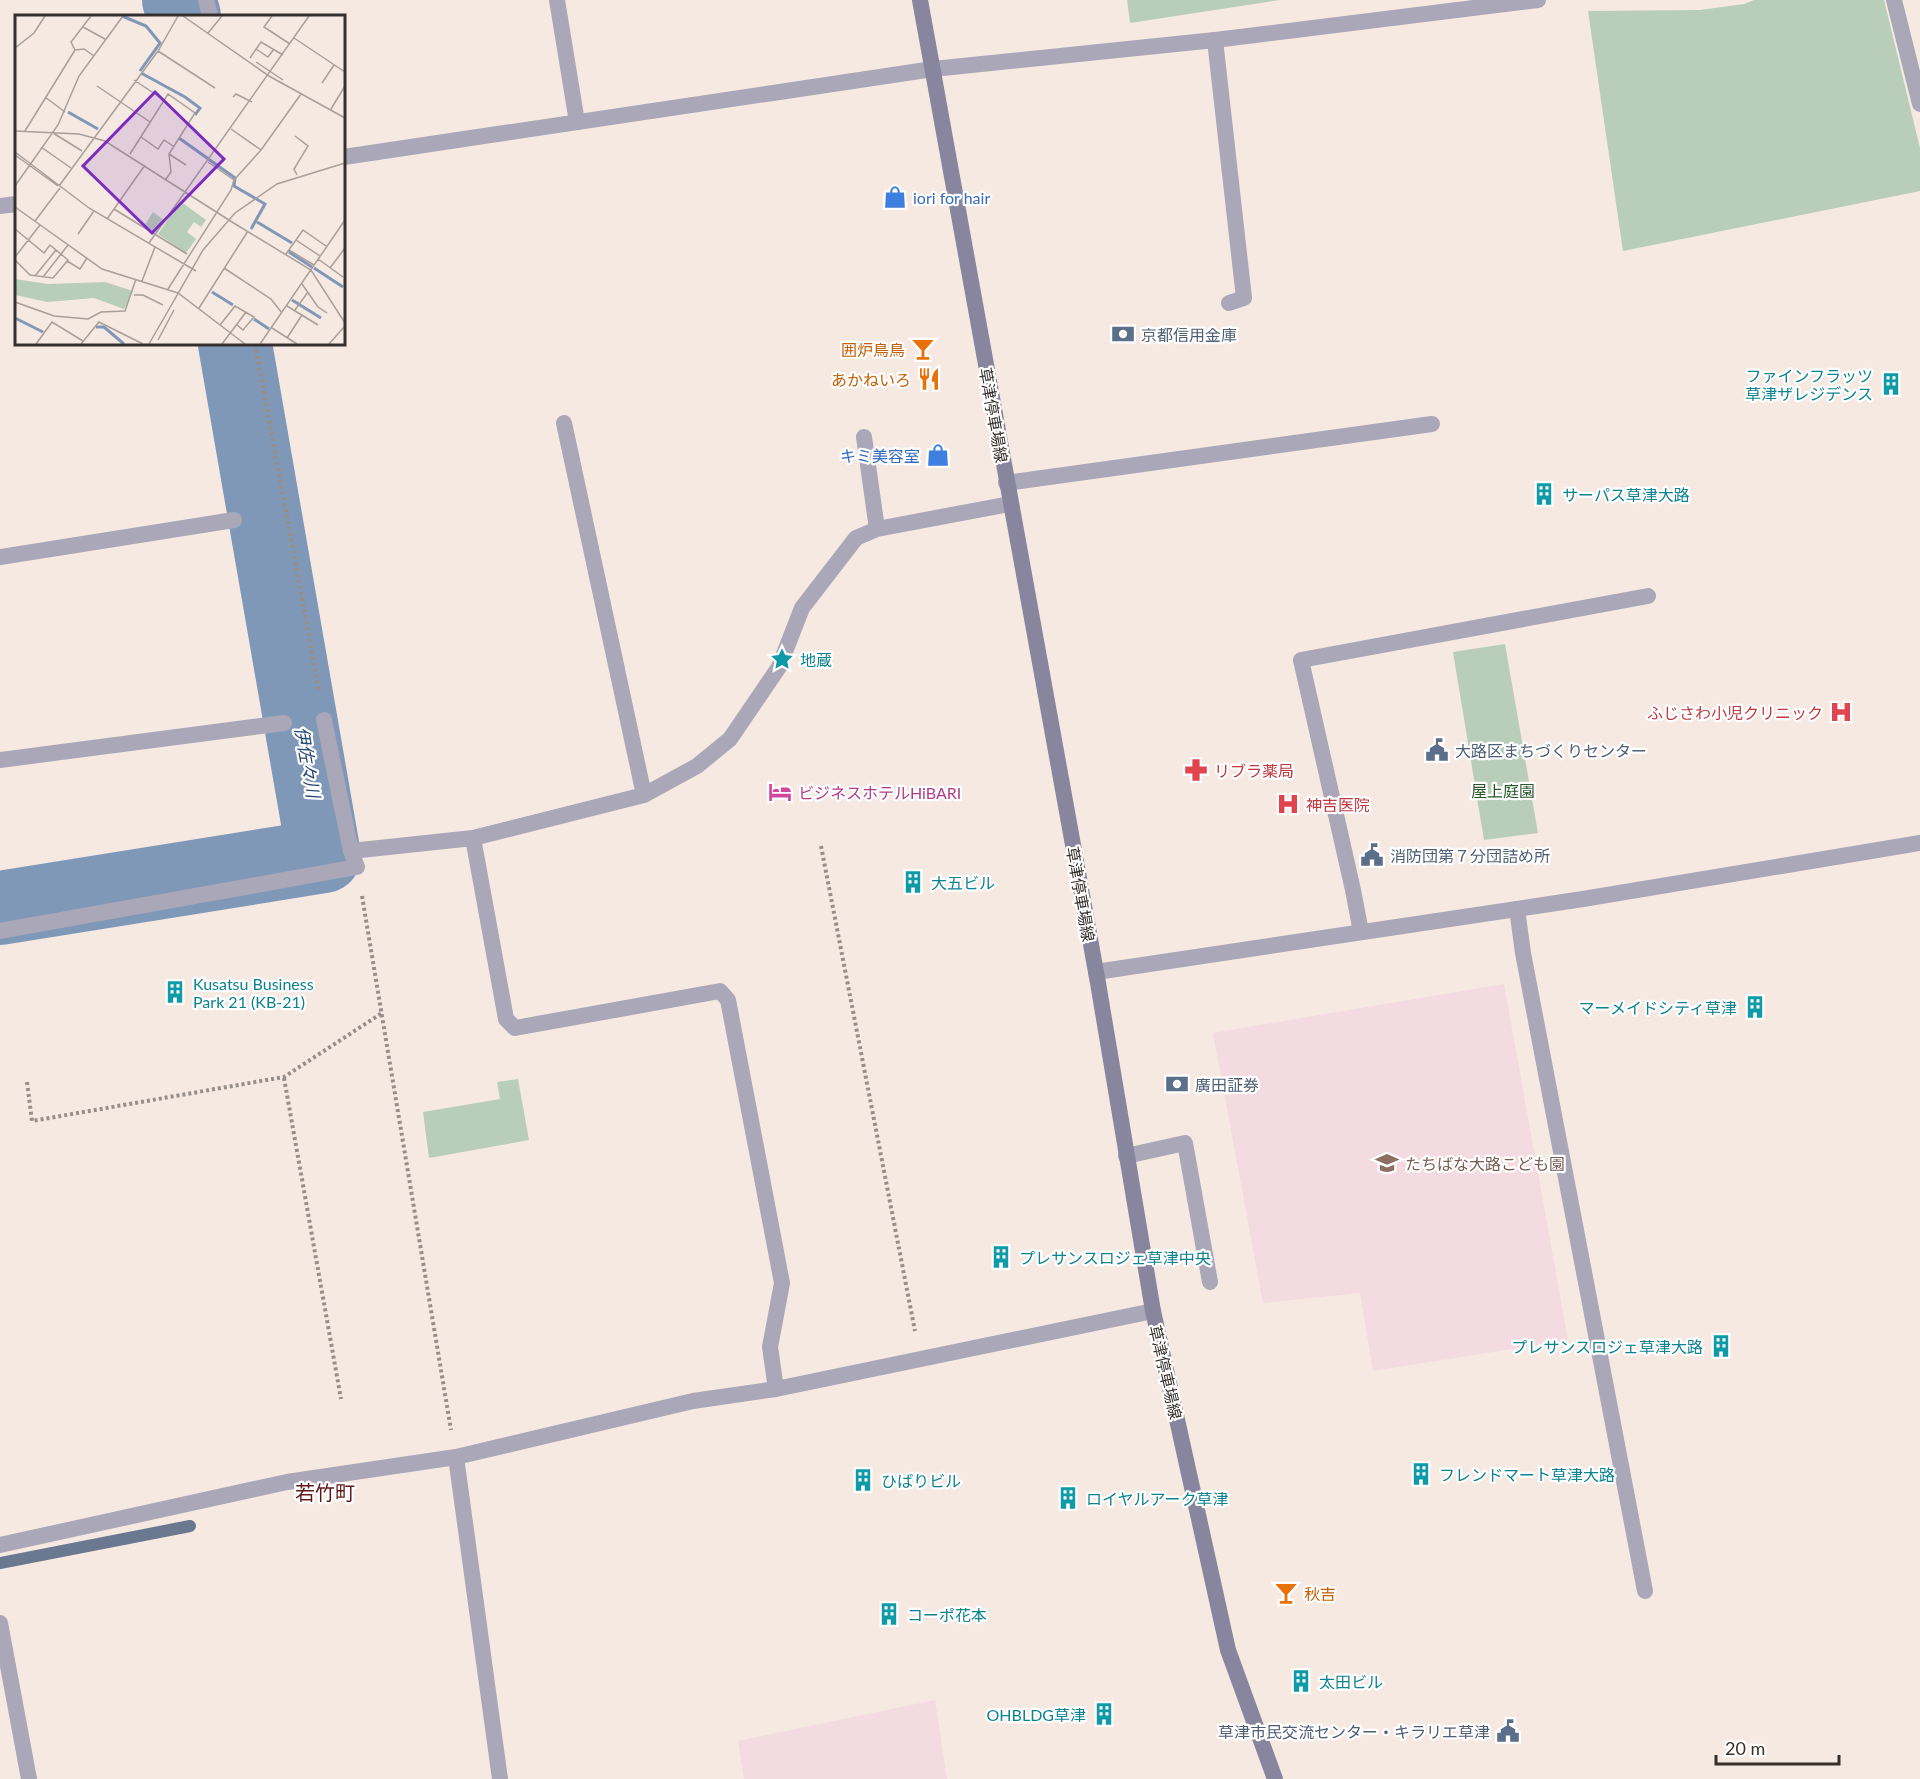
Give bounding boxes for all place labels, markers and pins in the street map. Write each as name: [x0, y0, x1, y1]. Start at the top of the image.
shop icon: iori for hair: [882, 184, 908, 210]
place label: iori for hair: [913, 188, 990, 207]
bank icon: 京都信用金庫: [1110, 321, 1136, 347]
place label: 京都信用金庫: [1141, 325, 1237, 344]
bar icon: 囲炉鳥鳥: [910, 336, 936, 362]
place label: 囲炉鳥鳥: [841, 340, 905, 359]
restaurant icon: あかねいろ: [916, 366, 942, 392]
place label: ファインフラッツ 草津ザレジデンス: [1745, 366, 1873, 403]
place label: あかねいろ: [831, 370, 911, 389]
building icon: ファインフラッツ 草津ザレジデンス: [1878, 371, 1904, 397]
shop icon: キミ美容室: [925, 442, 951, 468]
place label: キミ美容室: [840, 446, 920, 465]
building icon: サーパス草津大路: [1531, 481, 1557, 507]
place label: サーパス草津大路: [1562, 485, 1690, 504]
place icon: 地蔵: [769, 646, 795, 672]
place label: 地蔵: [800, 650, 832, 669]
hospital icon: ふじさわ小児クリニック: [1828, 699, 1854, 725]
place label: ふじさわ小児クリニック: [1647, 703, 1823, 722]
public building icon: 大路区まちづくりセンター: [1424, 737, 1450, 763]
place label: 大路区まちづくりセンター: [1455, 741, 1647, 760]
pharmacy icon: リブラ薬局: [1183, 757, 1209, 783]
place label: リブラ薬局: [1214, 761, 1294, 780]
hotel icon: ビジネスホテルHiBARI: [767, 779, 793, 805]
place label: ビジネスホテルHiBARI: [798, 783, 961, 802]
hospital icon: 神吉医院: [1275, 791, 1301, 817]
place label: 神吉医院: [1306, 795, 1370, 814]
public building icon: 消防団第７分団詰め所: [1359, 842, 1385, 868]
place label: 消防団第７分団詰め所: [1390, 846, 1550, 865]
building icon: 大五ビル: [900, 869, 926, 895]
place label: 大五ビル: [931, 873, 995, 892]
place label: Kusatsu Business Park 21 (KB-21): [193, 974, 314, 1011]
building icon: Kusatsu Business Park 21 (KB-21): [162, 979, 188, 1005]
building icon: マーメイドシティ草津: [1742, 994, 1768, 1020]
place label: マーメイドシティ草津: [1579, 998, 1737, 1017]
bank icon: 廣田証券: [1164, 1071, 1190, 1097]
place label: 廣田証券: [1195, 1075, 1259, 1094]
school or university icon: たちばな大路こども園: [1374, 1150, 1400, 1176]
place label: たちばな大路こども園: [1405, 1154, 1565, 1173]
building icon: プレサンスロジェ草津中央: [988, 1244, 1014, 1270]
place label: プレサンスロジェ草津中央: [1019, 1248, 1211, 1267]
building icon: プレサンスロジェ草津大路: [1708, 1333, 1734, 1359]
place label: プレサンスロジェ草津大路: [1511, 1337, 1703, 1356]
building icon: フレンドマート草津大路: [1408, 1461, 1434, 1487]
place label: フレンドマート草津大路: [1439, 1465, 1615, 1484]
building icon: ひばりビル: [850, 1467, 876, 1493]
place label: ひばりビル: [881, 1471, 961, 1490]
building icon: ロイヤルアーク草津: [1055, 1485, 1081, 1511]
place label: ロイヤルアーク草津: [1086, 1489, 1229, 1508]
bar icon: 秋吉: [1273, 1580, 1299, 1606]
place label: 秋吉: [1304, 1584, 1336, 1603]
building icon: コーポ花本: [876, 1601, 902, 1627]
place label: コーポ花本: [907, 1605, 987, 1624]
building icon: 太田ビル: [1288, 1668, 1314, 1694]
place label: 太田ビル: [1319, 1672, 1383, 1691]
building icon: OHBLDG草津: [1091, 1701, 1117, 1727]
place label: OHBLDG草津: [987, 1705, 1086, 1724]
public building icon: 草津市民交流センター・キラリエ草津: [1495, 1718, 1521, 1744]
place label: 草津市民交流センター・キラリエ草津: [1218, 1722, 1490, 1741]

